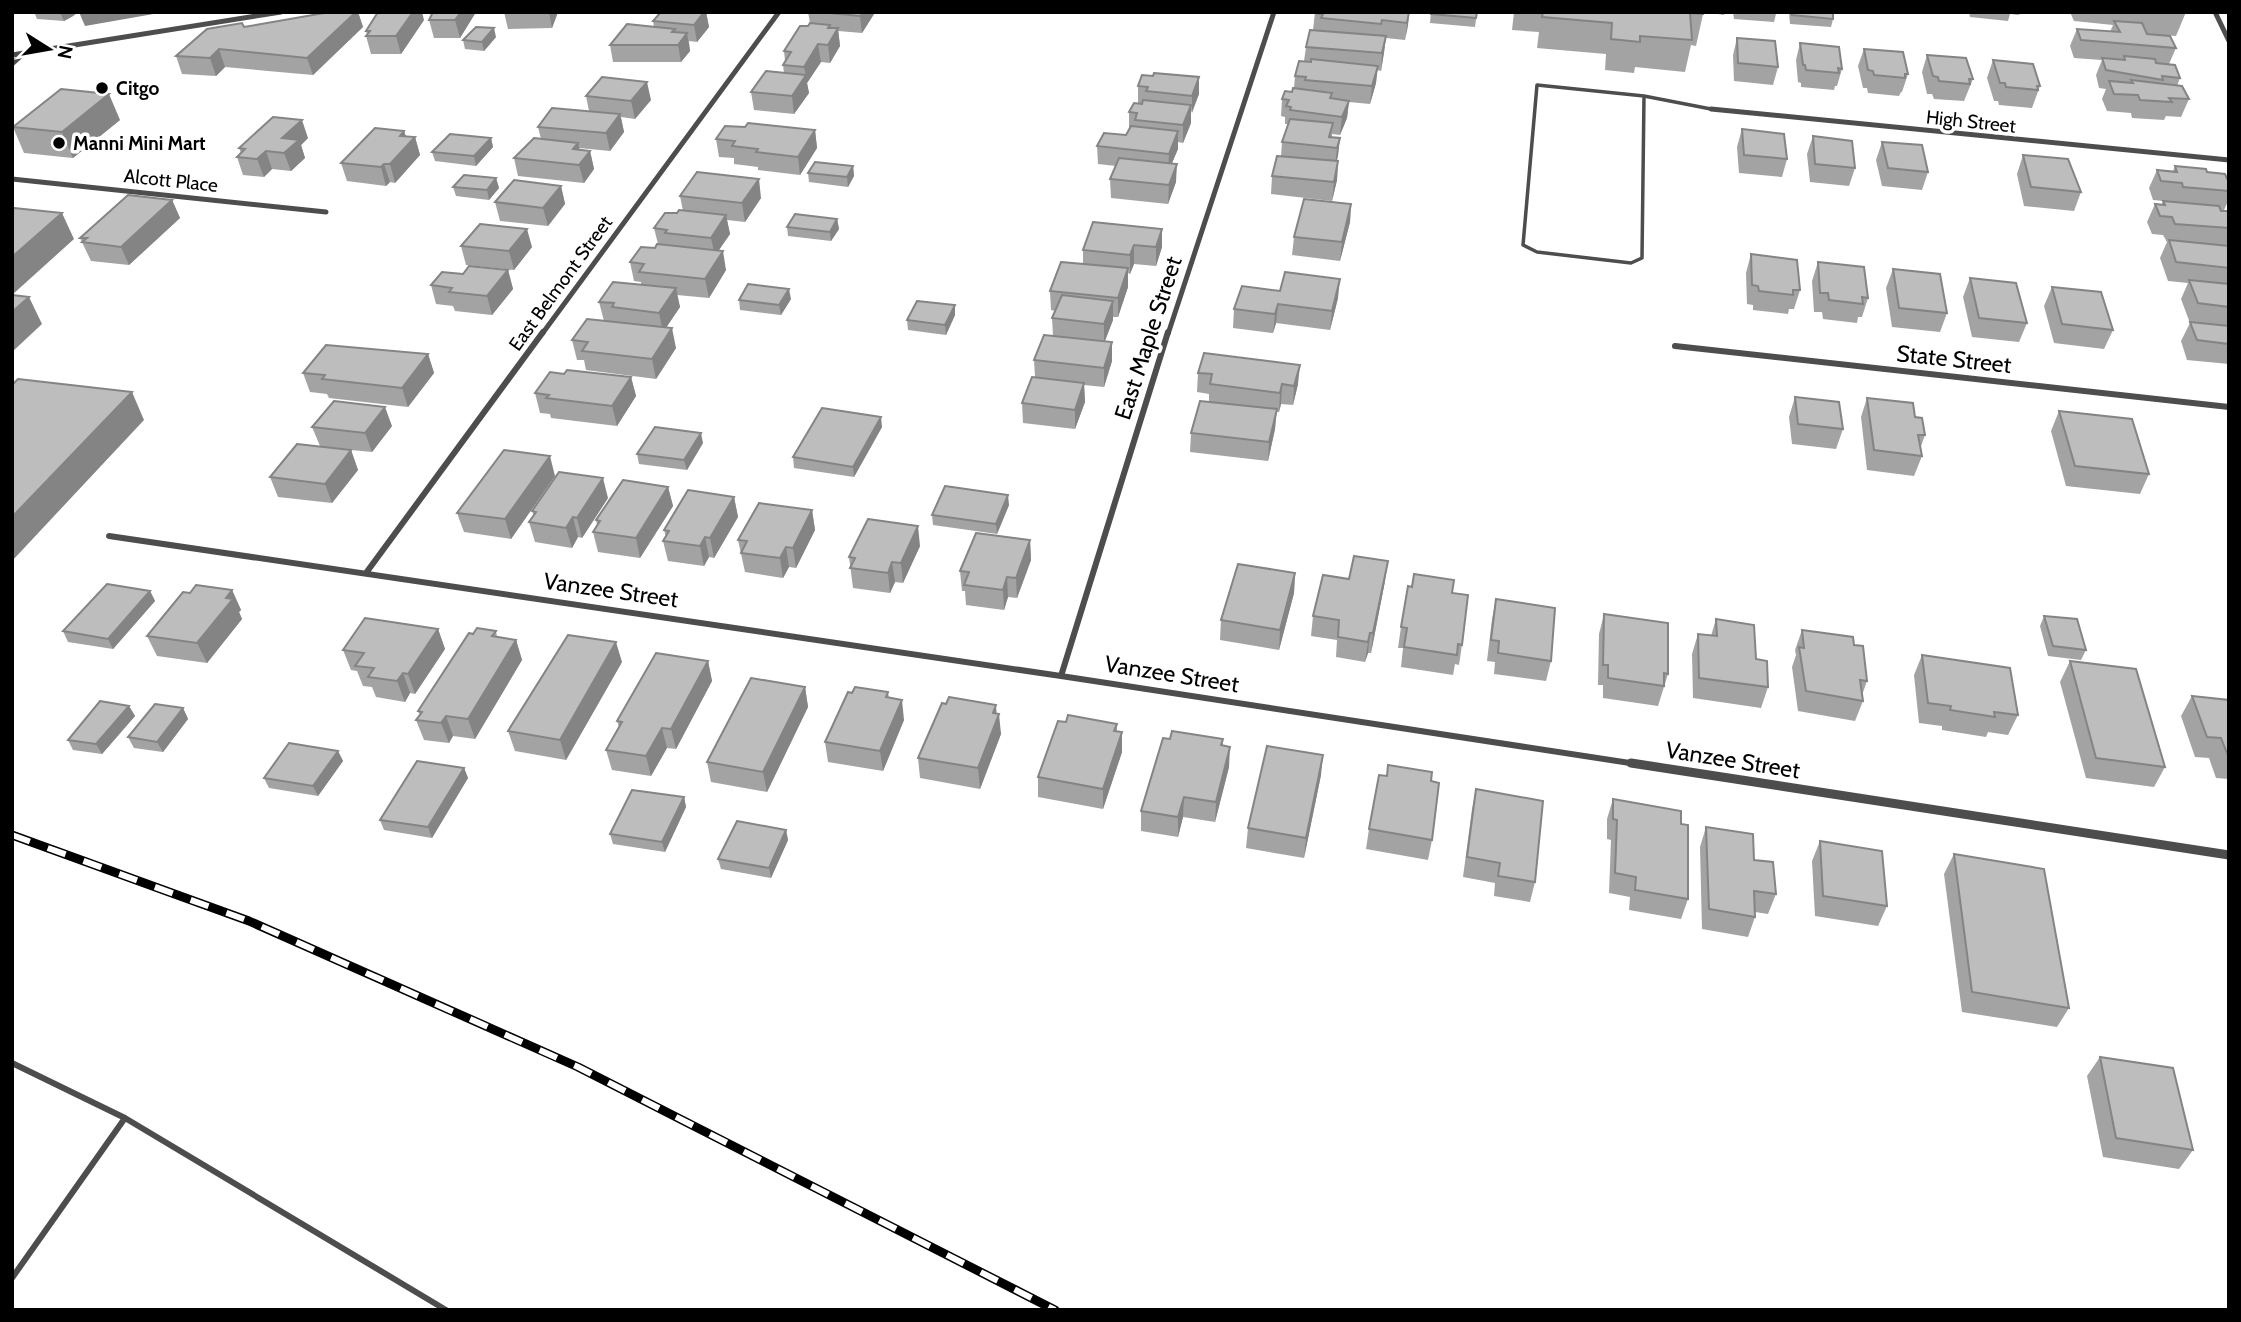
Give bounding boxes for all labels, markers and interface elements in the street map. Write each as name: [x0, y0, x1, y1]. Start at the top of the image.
north arrow: [14, 14, 84, 84]
text: N: [53, 43, 78, 61]
place label: Citgo: [116, 77, 160, 100]
marker: Citgo: [94, 80, 110, 96]
street label: High Street: [1925, 105, 2018, 138]
place label: Manni Mini Mart: [73, 132, 206, 155]
marker: Manni Mini Mart: [51, 135, 67, 151]
street label: Alcott Place: [123, 164, 219, 197]
street label: East Belmont Street: [504, 211, 617, 355]
street label: East Maple Street: [1108, 253, 1188, 423]
street label: State Street: [1895, 339, 2013, 379]
street label: Vanzee Street: [542, 567, 680, 613]
street label: Vanzee Street: [1103, 650, 1241, 698]
street label: Vanzee Street: [1664, 736, 1802, 784]

